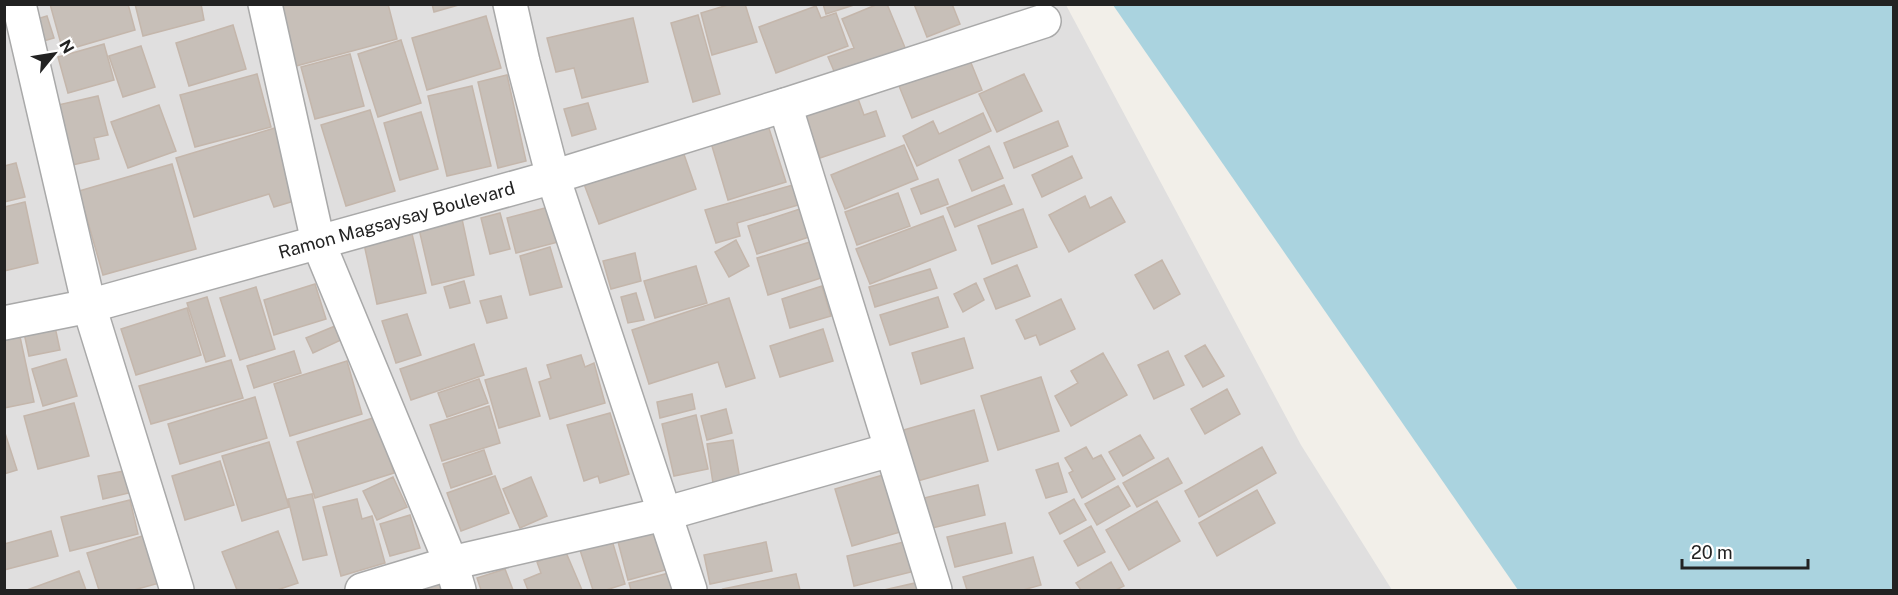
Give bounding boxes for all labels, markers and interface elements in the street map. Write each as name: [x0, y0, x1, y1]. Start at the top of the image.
north arrow: [24, 24, 84, 84]
text: N: [55, 37, 78, 57]
street label: Ramon Magsaysay Boulevard: [276, 177, 517, 263]
scale bar: [1682, 532, 1808, 570]
text: 20 m: [1691, 542, 1733, 563]

